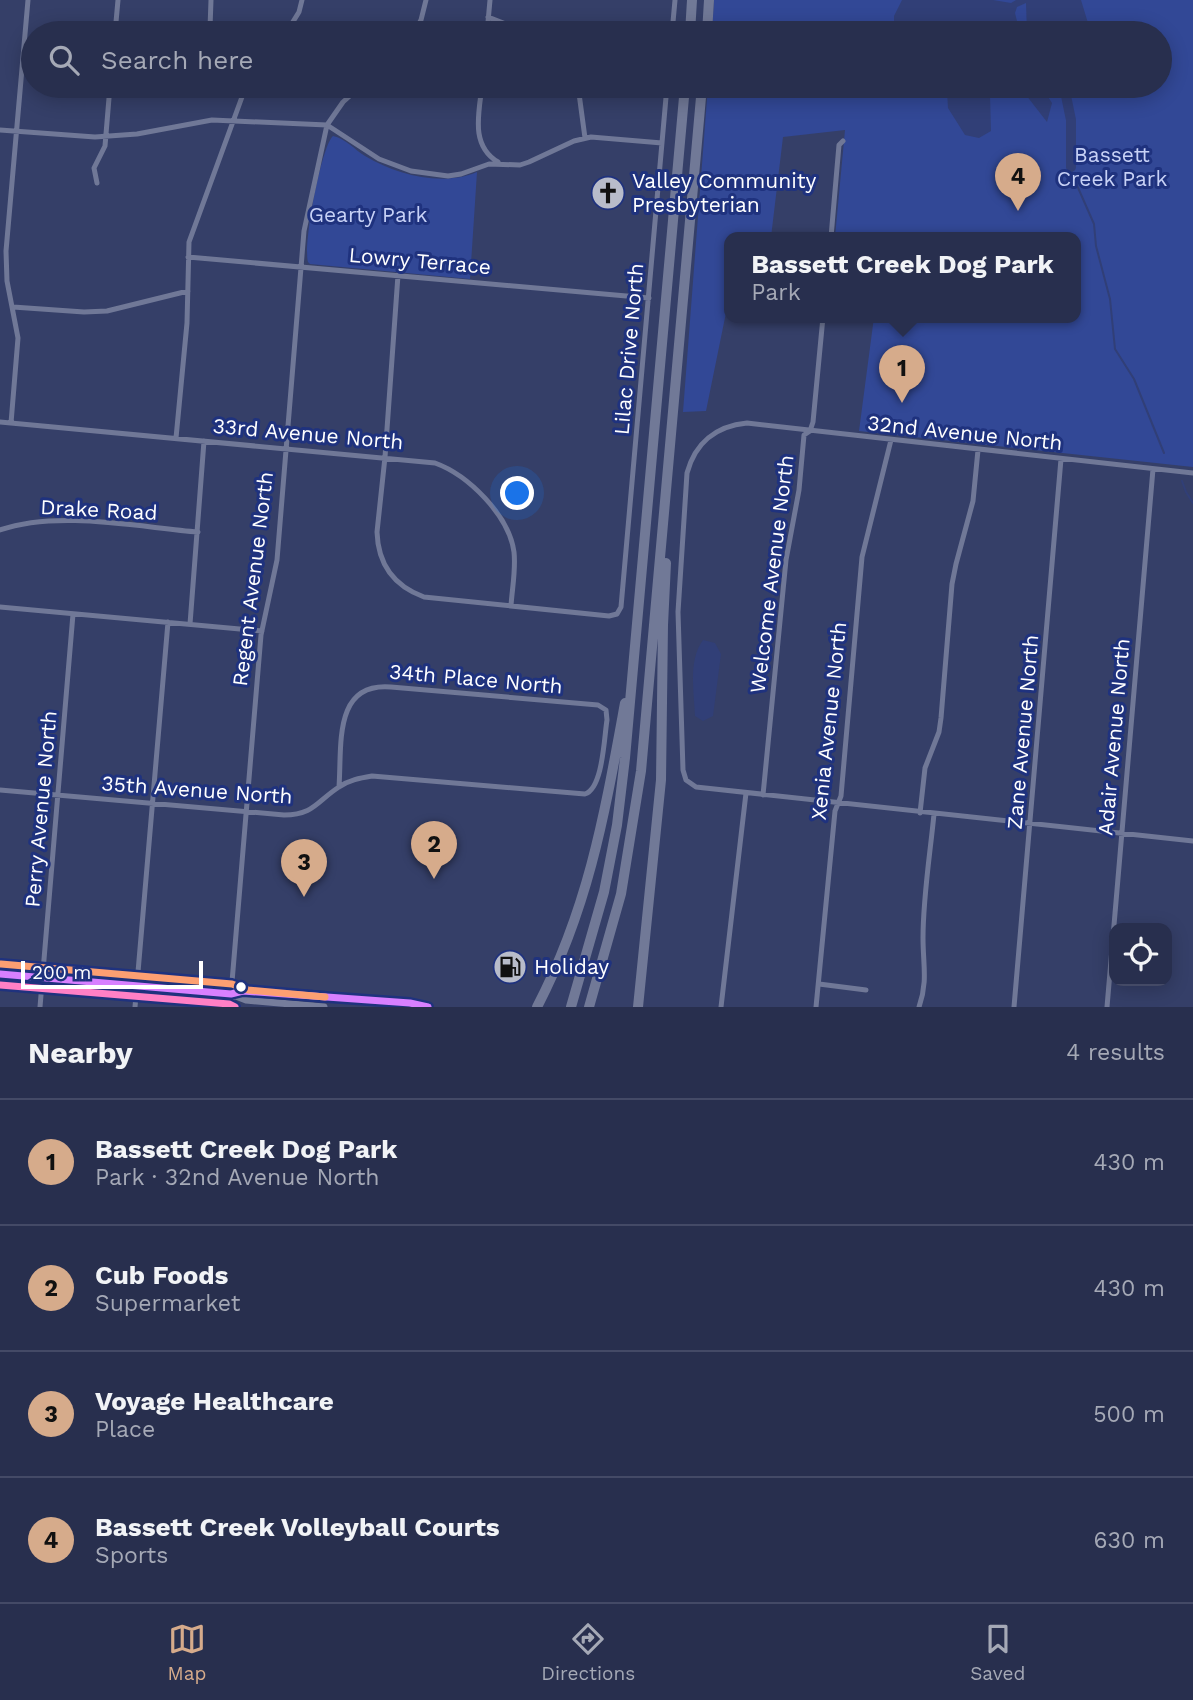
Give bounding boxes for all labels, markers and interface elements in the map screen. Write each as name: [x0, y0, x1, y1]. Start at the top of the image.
search box: [21, 21, 1172, 98]
icon: search: [45, 41, 83, 79]
text: Search here: [101, 45, 253, 75]
park label: Bassett Creek Park: [1057, 142, 1167, 191]
pin: 4: [995, 153, 1041, 211]
place label: Valley Community Presbyterian: [632, 168, 817, 217]
church icon: Valley Community Presbyterian: [589, 174, 627, 212]
park label: Gearty Park: [309, 202, 427, 227]
popup: [724, 232, 1081, 323]
street label: Lowry Terrace: [348, 242, 492, 279]
text: Bassett Creek Dog Park: [751, 249, 1054, 279]
street label: Lilac Drive North: [609, 262, 648, 436]
text: Park: [751, 279, 801, 306]
pin: 1: [879, 345, 925, 403]
street label: 32nd Avenue North: [866, 410, 1064, 455]
street label: 33rd Avenue North: [212, 413, 404, 454]
street label: Welcome Avenue North: [744, 453, 799, 694]
street label: Regent Avenue North: [227, 470, 278, 688]
your location: [500, 476, 534, 510]
street label: Drake Road: [40, 494, 158, 525]
street label: Xenia Avenue North: [806, 621, 851, 821]
street label: Zane Avenue North: [1002, 633, 1043, 830]
street label: Adair Avenue North: [1092, 637, 1135, 837]
street label: 34th Place North: [388, 658, 564, 699]
street label: Perry Avenue North: [19, 709, 62, 908]
street label: 35th Avenue North: [101, 770, 293, 809]
pin: 2: [411, 821, 457, 879]
pin: 3: [281, 839, 327, 897]
map controls: [1109, 923, 1172, 986]
button: locate: [1109, 923, 1172, 986]
fuel station icon: Holiday: [491, 948, 529, 986]
place label: Holiday: [534, 954, 609, 979]
scale bar: [21, 958, 203, 990]
text: 200 m: [32, 961, 91, 984]
unlabelled marker: [234, 980, 248, 994]
text: Nearby: [28, 1035, 133, 1070]
text: 4 results: [1066, 1039, 1165, 1066]
text: Bassett Creek Dog Park: [95, 1134, 397, 1164]
text: 1: [46, 1149, 56, 1176]
text: 430 m: [1093, 1149, 1165, 1176]
text: Park · 32nd Avenue North: [95, 1164, 380, 1191]
text: Cub Foods: [95, 1260, 228, 1290]
text: 2: [44, 1275, 58, 1302]
text: 430 m: [1093, 1275, 1165, 1302]
text: Supermarket: [95, 1290, 240, 1317]
text: Voyage Healthcare: [95, 1386, 334, 1416]
text: 3: [44, 1401, 58, 1428]
text: 500 m: [1093, 1401, 1165, 1428]
text: Place: [95, 1416, 155, 1443]
text: Bassett Creek Volleyball Courts: [95, 1512, 500, 1542]
text: 4: [44, 1527, 58, 1554]
text: 630 m: [1094, 1527, 1165, 1554]
text: Sports: [95, 1542, 168, 1569]
tab: Map: [168, 1620, 206, 1685]
tab: Directions: [541, 1620, 635, 1685]
tab: Saved: [970, 1620, 1025, 1685]

